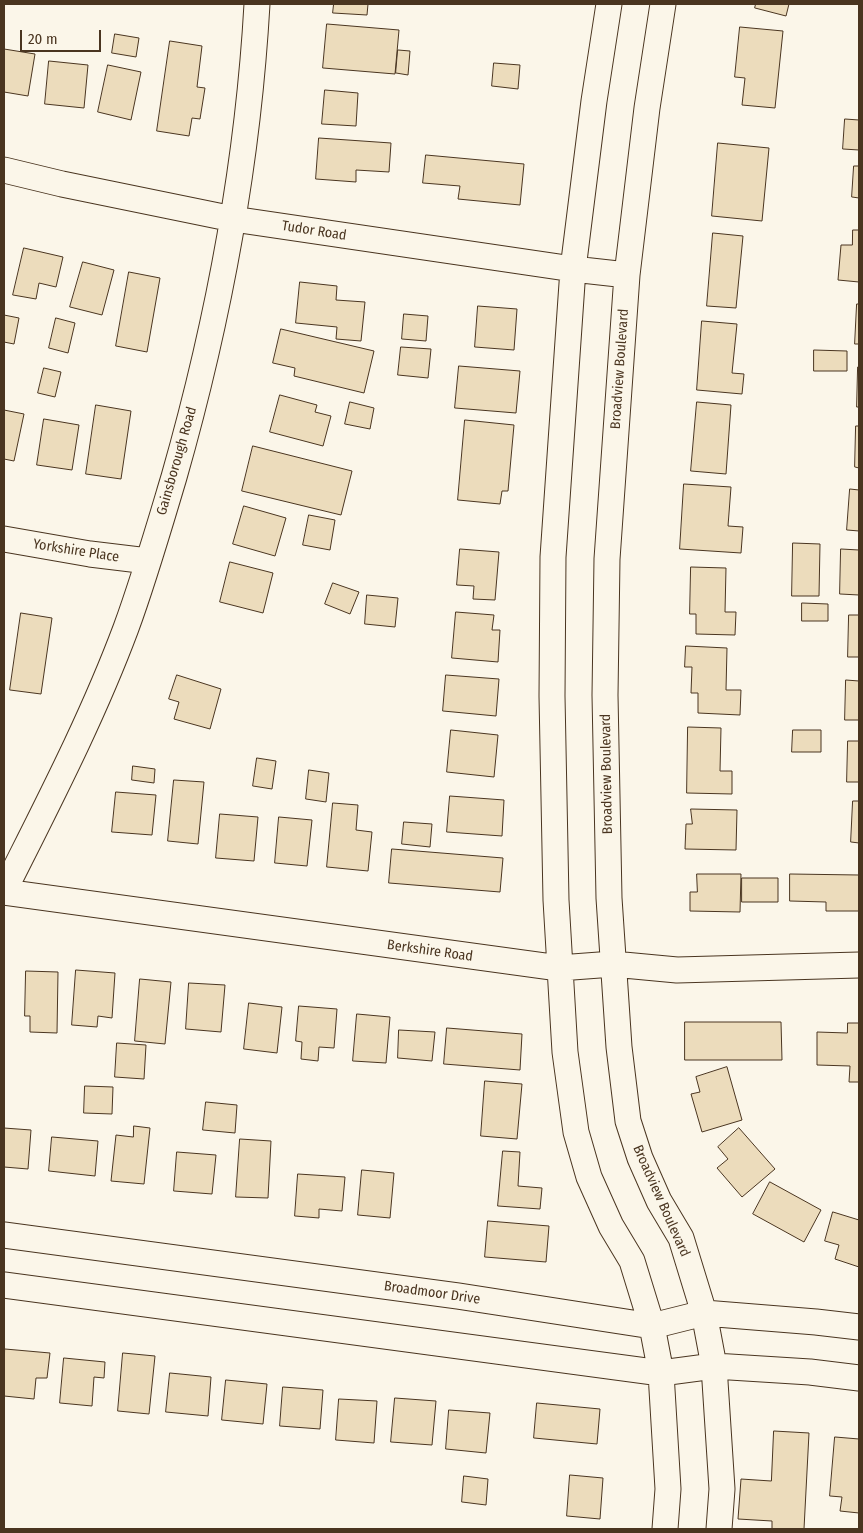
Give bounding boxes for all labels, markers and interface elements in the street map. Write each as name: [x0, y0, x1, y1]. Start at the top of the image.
scale bar: [22, 20, 104, 52]
text: 20 m: [28, 30, 58, 48]
street label: Tudor Road: [280, 218, 348, 244]
street label: Broadview Boulevard: [607, 308, 633, 430]
street label: Gainsborough Road: [153, 405, 201, 517]
street label: Yorkshire Place: [32, 536, 120, 566]
street label: Broadview Boulevard: [598, 714, 616, 834]
street label: Berkshire Road: [386, 937, 474, 965]
street label: Broadview Boulevard: [629, 1142, 693, 1260]
street label: Broadmoor Drive: [383, 1278, 481, 1308]

